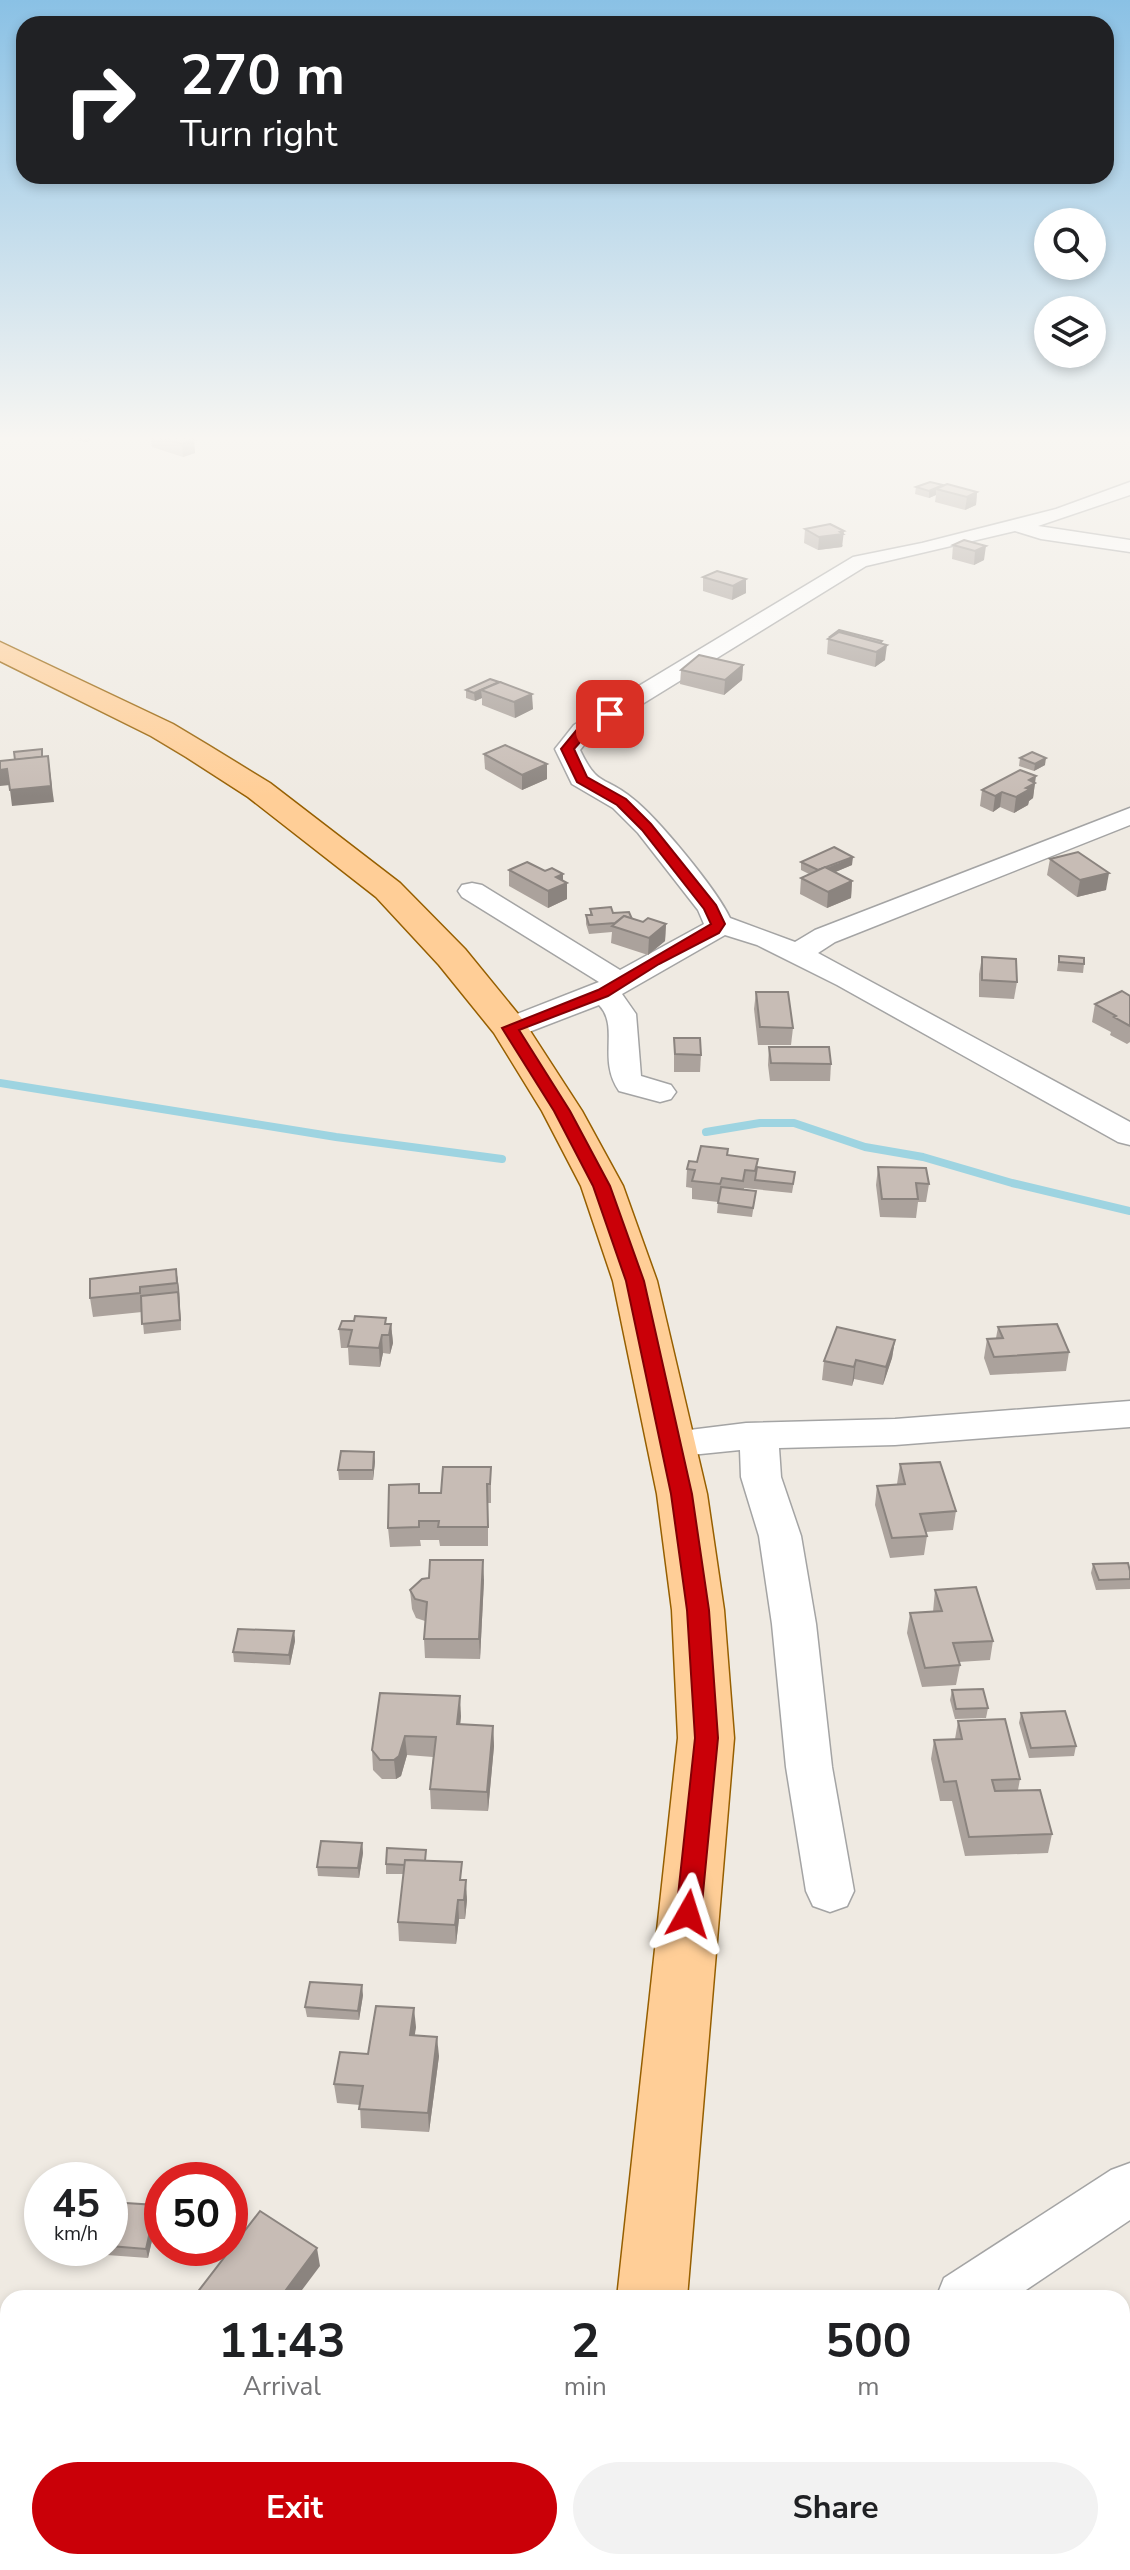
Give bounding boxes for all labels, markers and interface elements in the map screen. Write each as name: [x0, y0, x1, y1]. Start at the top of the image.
text: 270 m: [180, 37, 345, 114]
icon: right: [48, 48, 152, 152]
text: Turn right: [180, 110, 337, 159]
map controls: [1034, 208, 1106, 368]
button: search: [1034, 208, 1106, 280]
button: layers: [1034, 296, 1106, 368]
pin: [576, 680, 644, 748]
icon: arrive: [588, 692, 632, 736]
position arrow: [646, 1872, 730, 1956]
speed limit sign: 50: [144, 2162, 248, 2266]
text: 45: [52, 2177, 100, 2231]
text: km/h: [54, 2220, 98, 2247]
text: 11:43: [218, 2308, 345, 2374]
text: 2: [571, 2308, 600, 2374]
text: 500: [825, 2308, 912, 2374]
text: Arrival: [243, 2369, 321, 2404]
text: min: [564, 2369, 607, 2404]
text: m: [857, 2369, 880, 2404]
button: Exit: [32, 2462, 557, 2554]
button: Share: [573, 2462, 1098, 2554]

